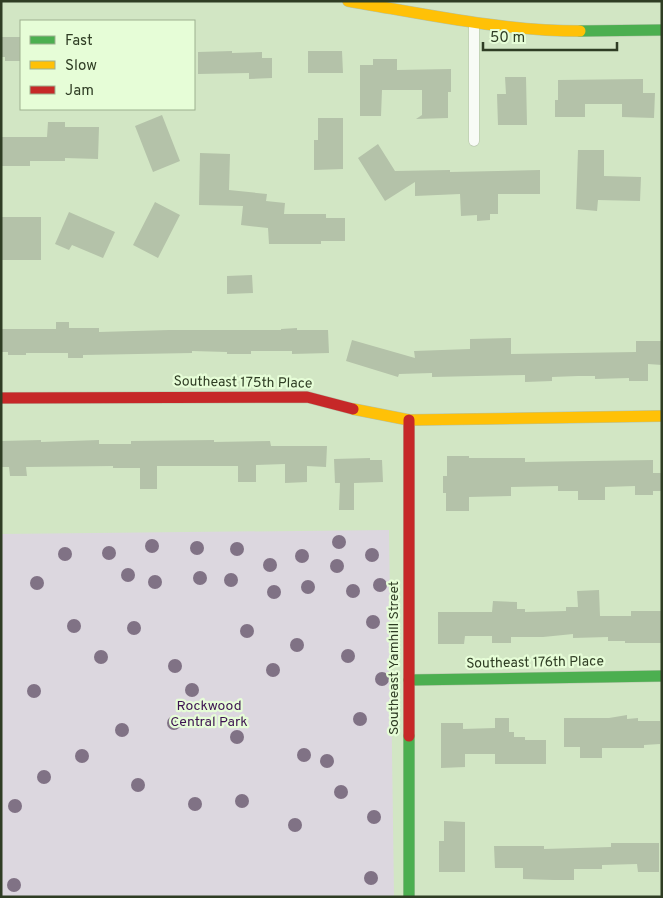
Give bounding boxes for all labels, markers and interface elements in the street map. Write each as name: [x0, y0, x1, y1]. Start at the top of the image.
legend: [20, 20, 195, 110]
scale bar: [483, 20, 617, 52]
text: 50 m: [490, 29, 525, 48]
text: Fast: [65, 32, 93, 51]
text: Slow: [65, 57, 97, 76]
text: Jam: [65, 82, 94, 101]
street label: Southeast 175th Place: [173, 373, 313, 393]
street label: Southeast Yamhill Street: [386, 581, 403, 735]
street label: Southeast 176th Place: [466, 653, 604, 673]
park label: Rockwood Central Park: [170, 698, 248, 731]

